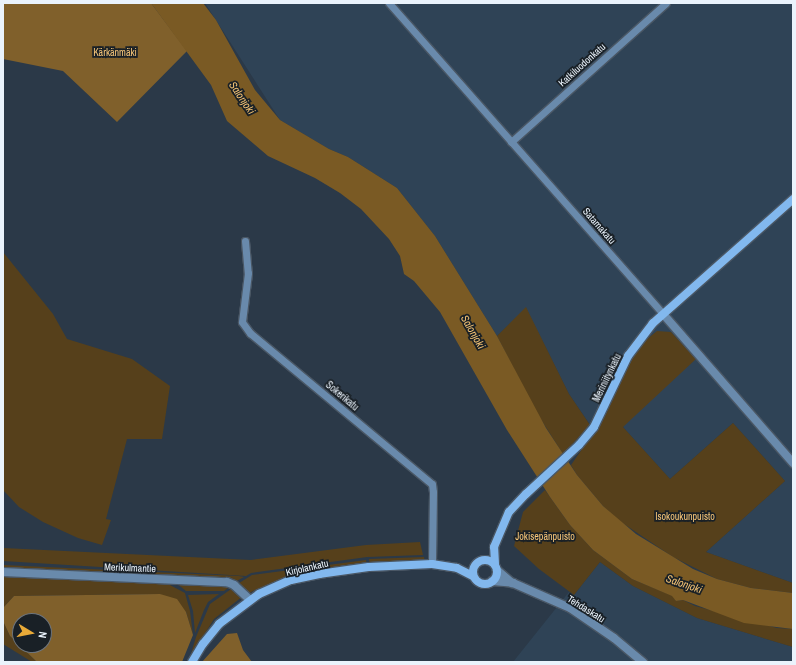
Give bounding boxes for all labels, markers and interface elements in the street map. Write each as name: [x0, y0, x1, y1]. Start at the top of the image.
street label: Katkiluodonkatu: [556, 41, 608, 89]
park label: Kärkänmäki: [93, 47, 137, 59]
water label: Salonjoki: [226, 79, 258, 117]
street label: Satamakatu: [580, 206, 618, 246]
water label: Salonjoki: [458, 313, 488, 351]
street label: Meriniitynkatu: [590, 352, 624, 404]
street label: Sokerikatu: [323, 379, 361, 413]
park label: Isokoukunpuisto: [655, 511, 715, 523]
park label: Jokisepänpuisto: [515, 531, 575, 543]
street label: Kirjolankatu: [285, 557, 329, 579]
street label: Merikulmantie: [104, 561, 156, 575]
water label: Salonjoki: [664, 572, 704, 596]
street label: Tehdaskatu: [565, 593, 607, 625]
north arrow: [12, 613, 52, 653]
text: N: [35, 630, 50, 639]

